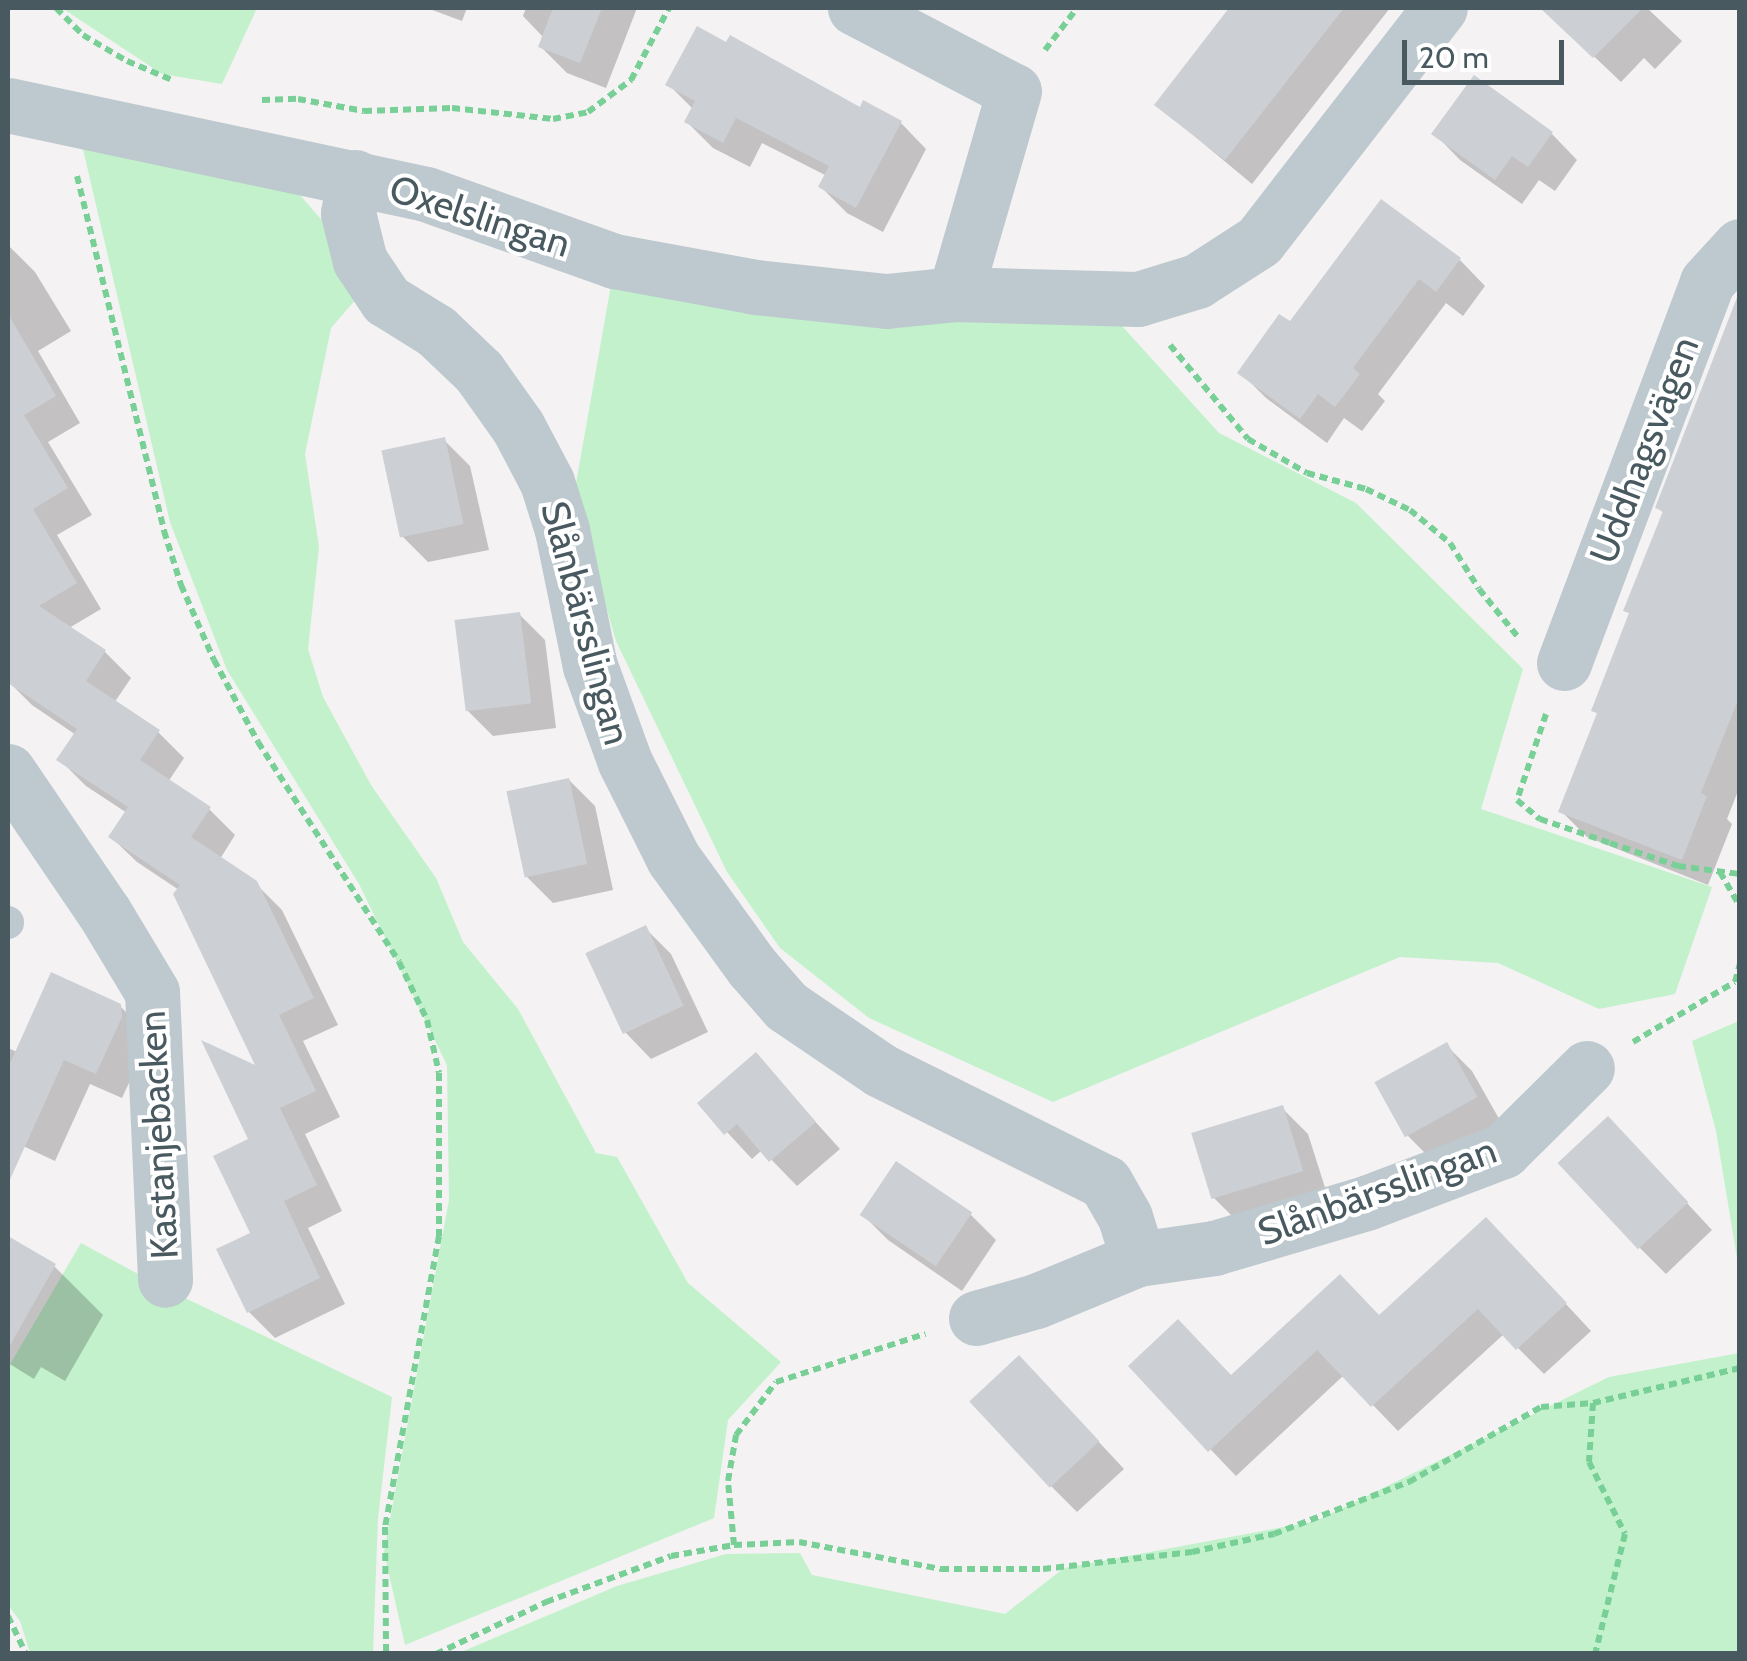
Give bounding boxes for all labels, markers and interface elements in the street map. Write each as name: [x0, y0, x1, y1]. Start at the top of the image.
scale bar: [1407, 20, 1570, 82]
text: 20 m: [1419, 39, 1489, 76]
street label: Oxelslingan: [384, 165, 576, 267]
street label: Uddhagsvägen: [1580, 330, 1708, 570]
street label: Slånbärsslingan: [532, 496, 640, 750]
street label: Kastanjebacken: [129, 1010, 187, 1260]
street label: Slånbärsslingan: [1252, 1127, 1502, 1255]

